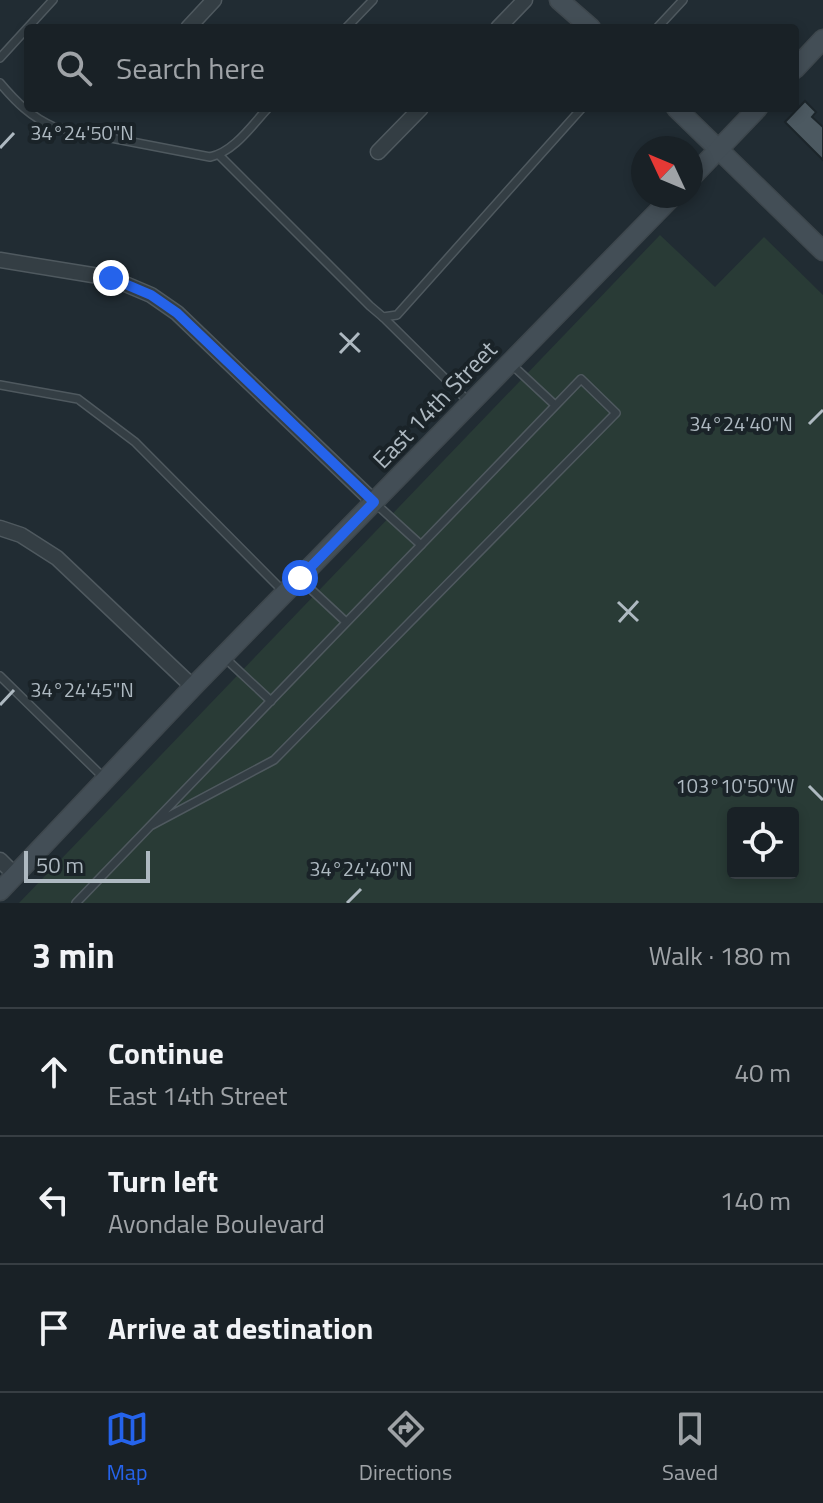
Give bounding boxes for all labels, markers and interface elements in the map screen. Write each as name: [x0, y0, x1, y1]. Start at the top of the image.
search box: [24, 24, 799, 112]
text: Search here: [116, 45, 265, 91]
icon: search: [52, 46, 96, 90]
text: 34°24'50"N: [30, 117, 134, 148]
north arrow: [631, 136, 703, 208]
route end: [93, 260, 129, 296]
street label: East 14th Street: [364, 332, 505, 476]
text: 34°24'40"N: [689, 408, 793, 439]
route start: [282, 560, 318, 596]
text: 34°24'45"N: [30, 674, 134, 705]
text: 103°10'50"W: [676, 770, 795, 801]
map controls: [727, 807, 799, 879]
button: locate: [727, 807, 799, 879]
scale bar: [24, 847, 150, 883]
text: 50 m: [36, 848, 84, 882]
text: 34°24'40"N: [309, 853, 413, 884]
text: 3 min: [32, 929, 115, 981]
text: Walk · 180 m: [649, 936, 791, 975]
text: Continue: [108, 1030, 224, 1076]
icon: ahead: [32, 1050, 76, 1094]
text: 40 m: [734, 1053, 791, 1092]
text: East 14th Street: [108, 1076, 287, 1115]
text: Turn left: [108, 1158, 218, 1204]
icon: left: [32, 1178, 76, 1222]
text: 140 m: [720, 1181, 791, 1220]
text: Avondale Boulevard: [108, 1204, 325, 1243]
text: Arrive at destination: [108, 1305, 373, 1351]
icon: arrive: [32, 1306, 76, 1350]
tab: Map: [105, 1407, 149, 1489]
tab: Directions: [359, 1407, 452, 1489]
tab: Saved: [662, 1407, 718, 1489]

